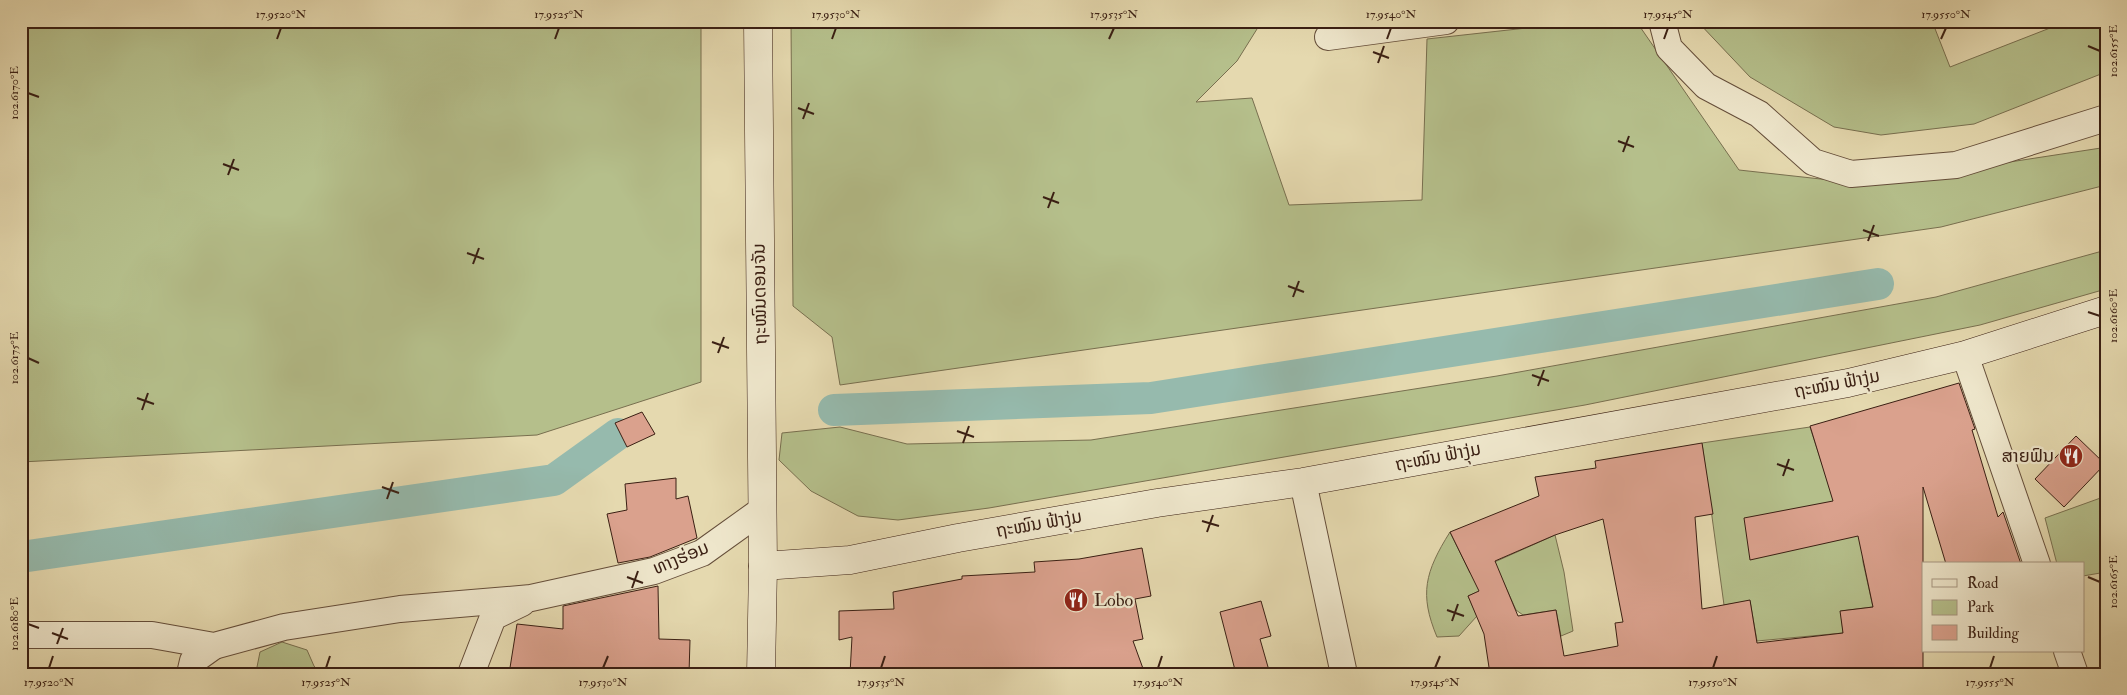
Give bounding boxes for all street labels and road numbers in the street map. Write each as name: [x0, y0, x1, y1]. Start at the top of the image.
street label: ຖະໝົນດອນຈັນ: [748, 243, 772, 345]
street label: ຖະໝົນ ຟ້າງຸ່ມ: [1792, 364, 1882, 406]
street label: ຖະໝົນ ຟ້າງຸ່ມ: [1393, 437, 1483, 479]
street label: ຖະໝົນ ຟ້າງຸ່ມ: [994, 505, 1084, 545]
street label: ທາງຮ່ອມ: [649, 536, 713, 580]

